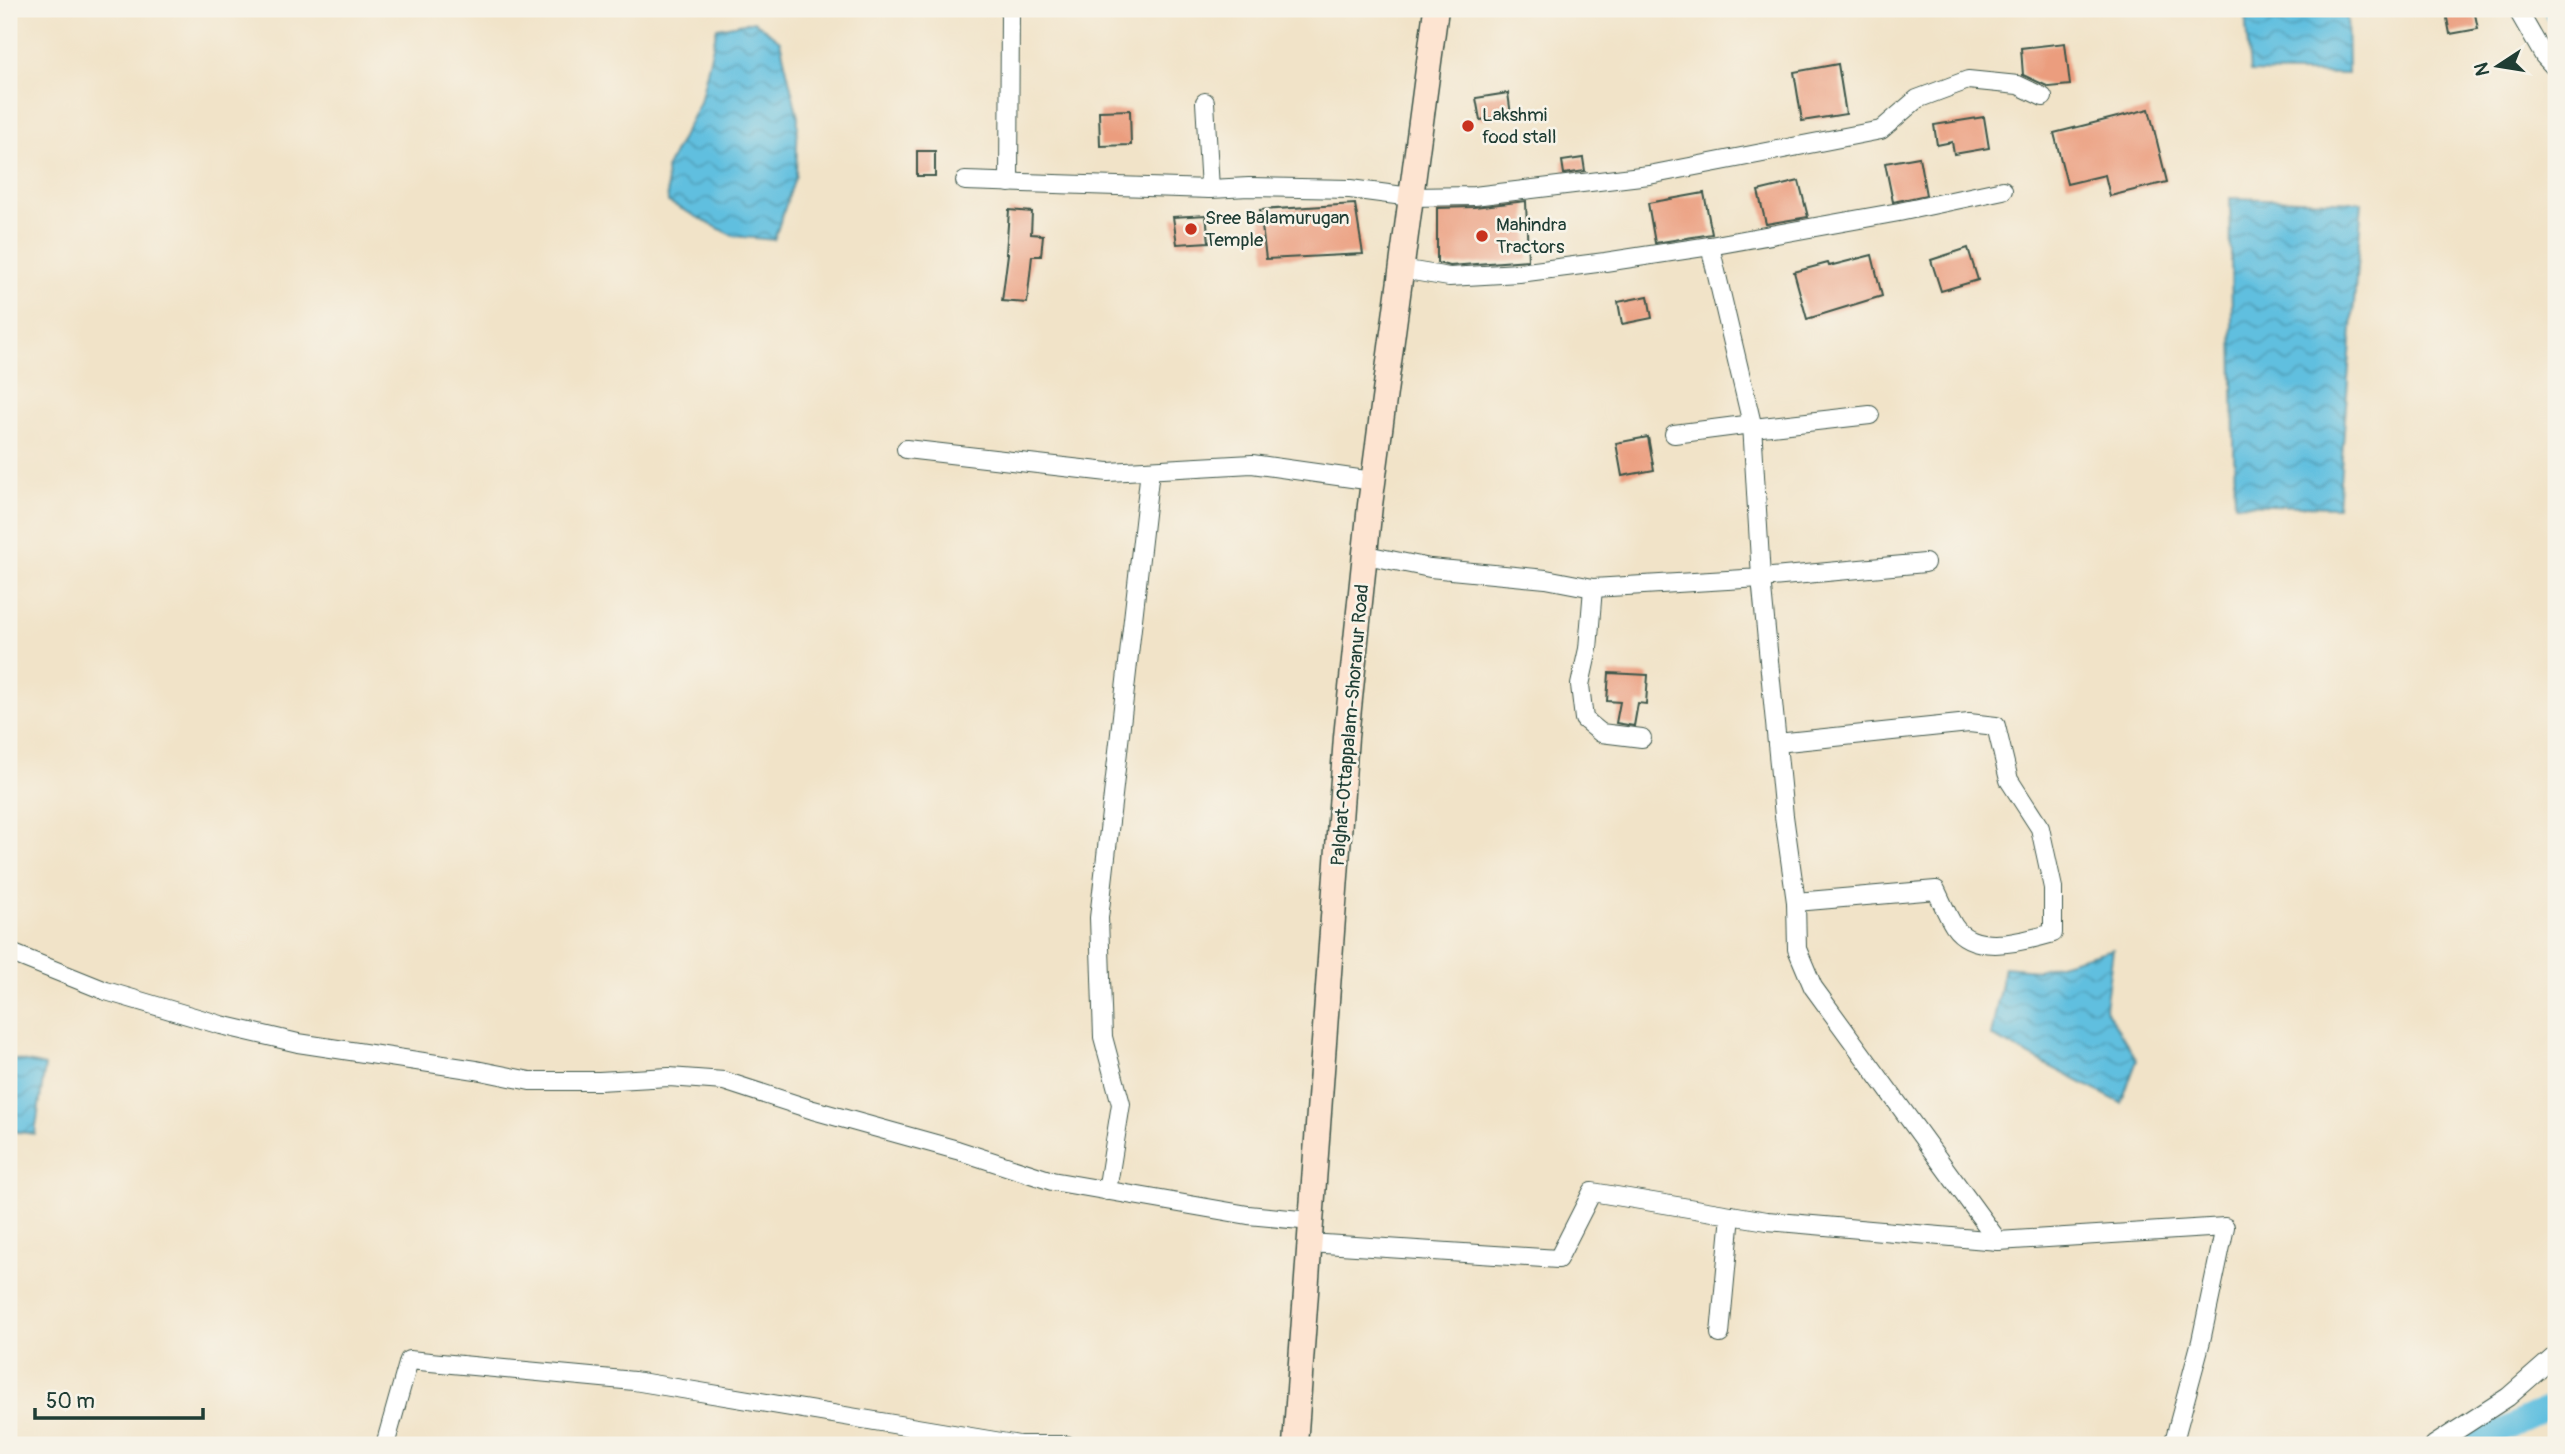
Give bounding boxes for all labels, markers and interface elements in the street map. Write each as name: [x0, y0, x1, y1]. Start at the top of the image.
north arrow: [2464, 32, 2534, 102]
text: N: [2469, 60, 2495, 78]
place label: Lakshmi food stall: [1482, 103, 1556, 149]
marker: Lakshmi food stall: [1460, 118, 1476, 134]
place label: Sree Balamurugan Temple: [1205, 206, 1350, 252]
place label: Mahindra Tractors: [1496, 213, 1567, 259]
marker: Sree Balamurugan Temple: [1183, 221, 1199, 237]
marker: Mahindra Tractors: [1474, 228, 1490, 244]
street label: Palghat-Ottappalam-Shoranur Road: [1326, 583, 1374, 867]
scale bar: [35, 1377, 203, 1421]
text: 50 m: [46, 1388, 95, 1415]

